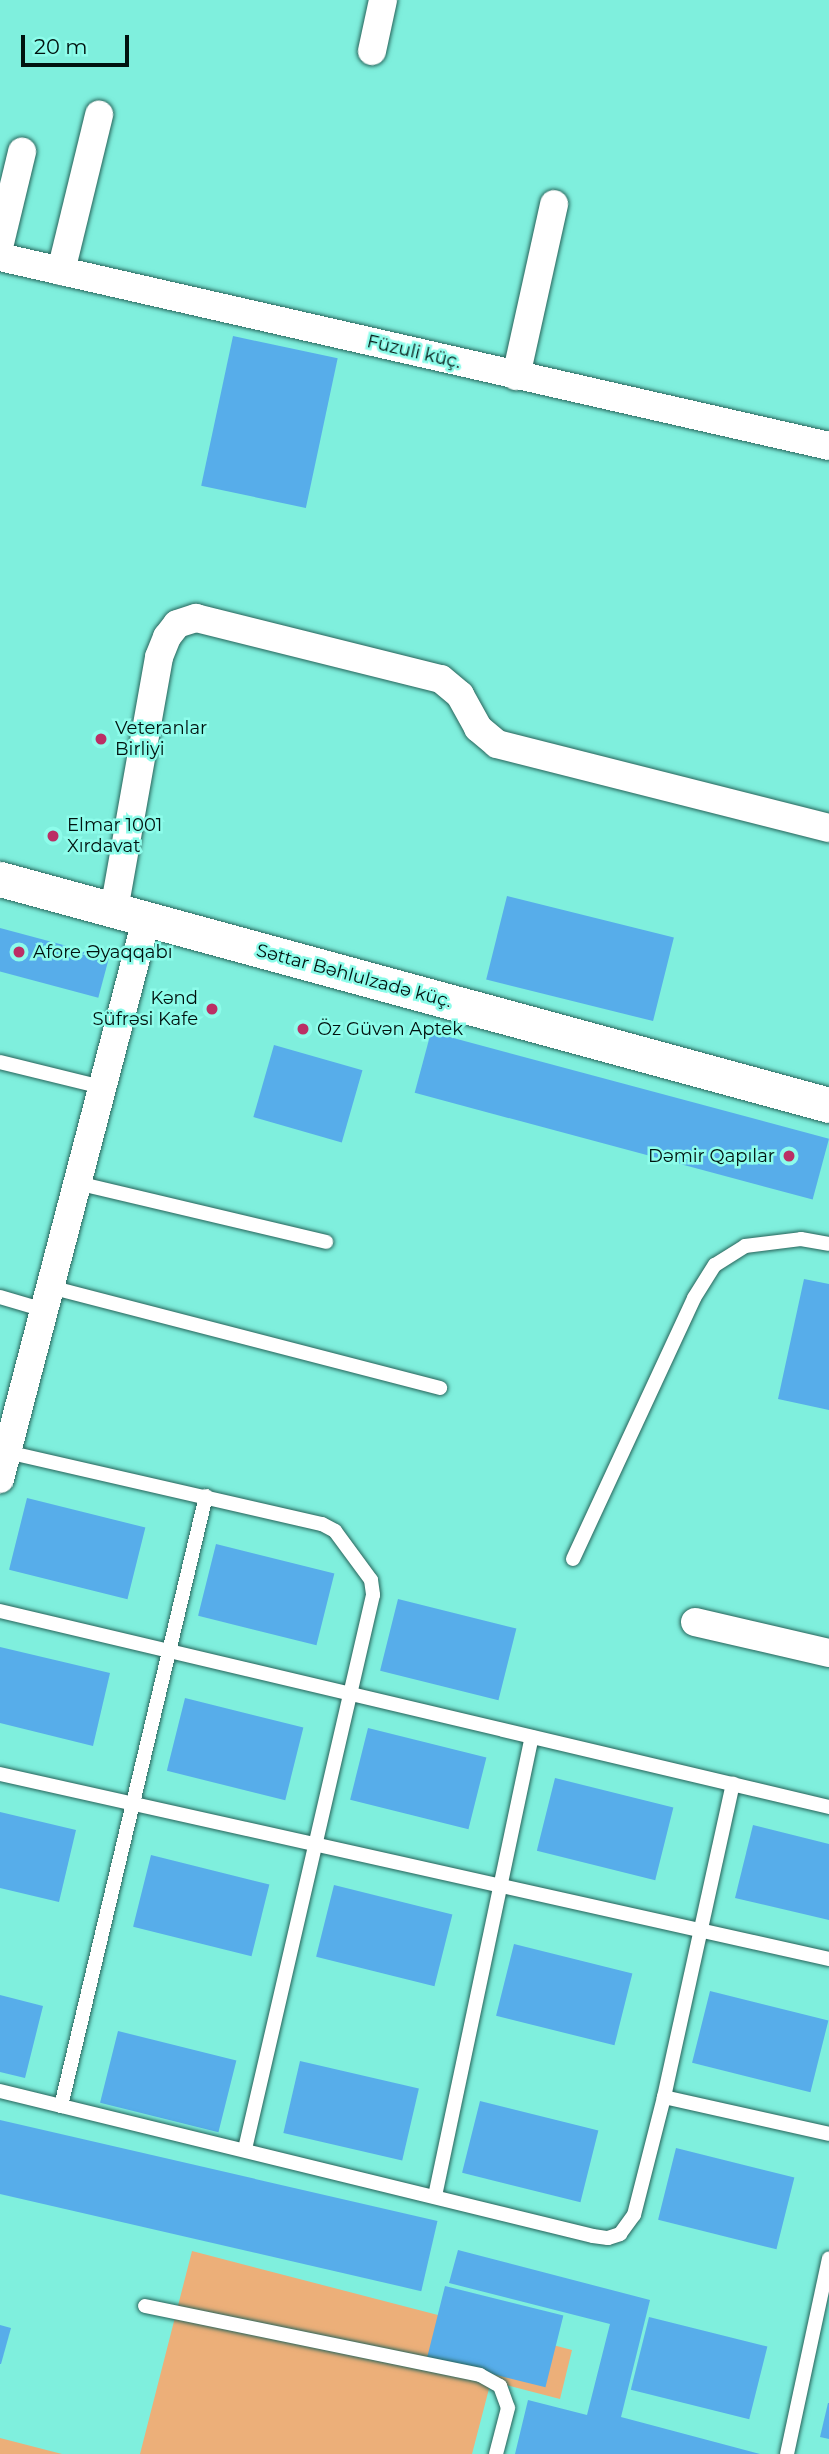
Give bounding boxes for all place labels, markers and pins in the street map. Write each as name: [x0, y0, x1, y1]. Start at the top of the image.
place label: Veteranlar Birliyi: [115, 718, 207, 760]
marker: Veteranlar Birliyi: [93, 731, 109, 747]
place label: Elmar 1001 Xırdavat: [67, 815, 162, 858]
marker: Elmar 1001 Xırdavat: [45, 828, 61, 844]
place label: Afore Əyaqqabı: [33, 941, 173, 963]
marker: Afore Əyaqqabı: [11, 944, 27, 960]
place label: Kənd Süfrəsi Kafe: [93, 988, 198, 1030]
marker: Kənd Süfrəsi Kafe: [204, 1001, 220, 1017]
place label: Öz Güvən Aptek: [317, 1018, 463, 1040]
marker: Öz Güvən Aptek: [295, 1021, 311, 1037]
place label: Dəmir Qapılar: [648, 1145, 775, 1167]
marker: Dəmir Qapılar: [781, 1148, 797, 1164]

